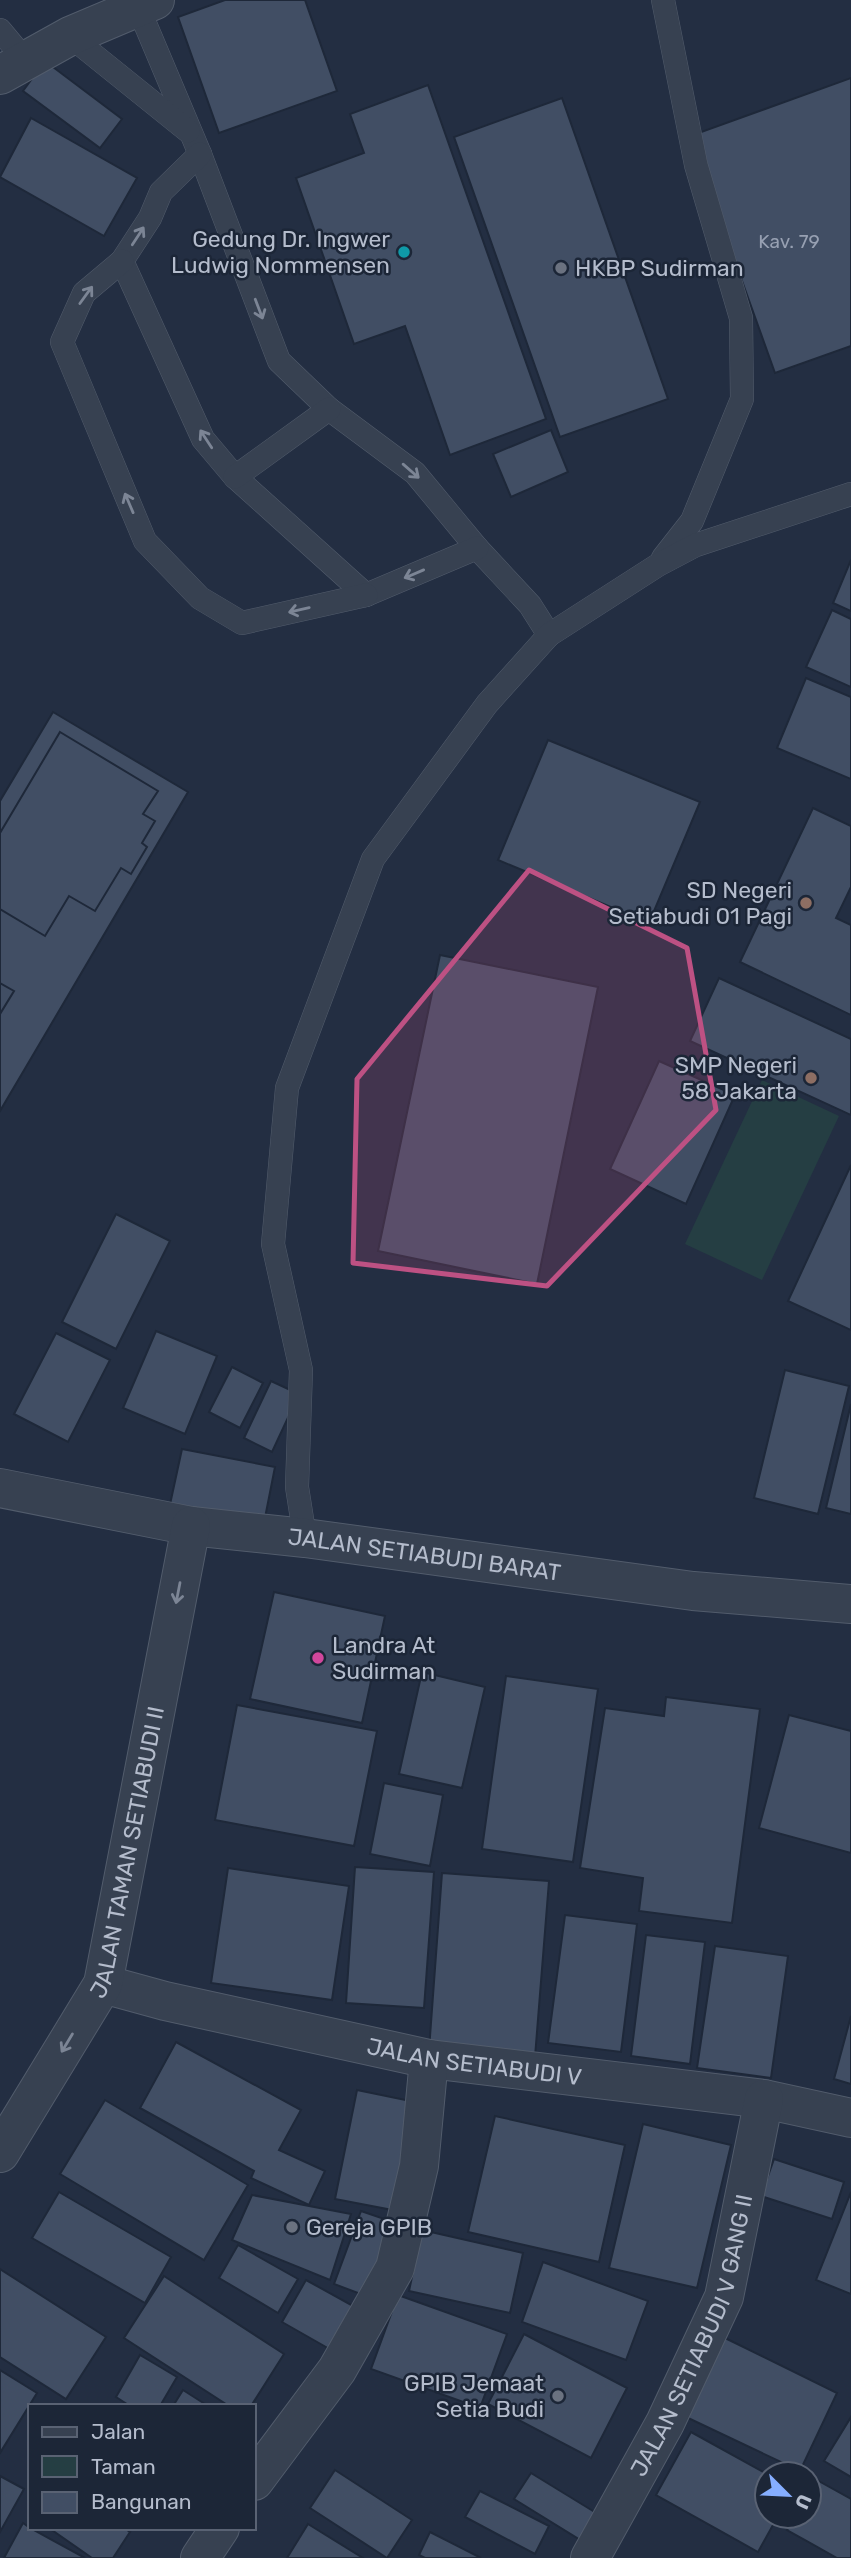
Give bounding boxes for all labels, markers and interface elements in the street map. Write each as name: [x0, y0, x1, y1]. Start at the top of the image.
place label: Gedung Dr. Ingwer Ludwig Nommensen: [171, 225, 390, 279]
one-way arrow: [132, 226, 146, 246]
house number: Kav. 79: [758, 230, 820, 253]
marker: Gedung Dr. Ingwer Ludwig Nommensen: [396, 244, 412, 260]
place label: HKBP Sudirman: [575, 254, 744, 282]
marker: HKBP Sudirman: [553, 260, 569, 276]
one-way arrow: [78, 286, 93, 305]
one-way arrow: [254, 298, 267, 320]
one-way arrow: [198, 430, 213, 449]
one-way arrow: [402, 463, 420, 479]
one-way arrow: [122, 493, 135, 515]
one-way arrow: [404, 569, 426, 582]
one-way arrow: [288, 604, 311, 617]
place label: SD Negeri Setiabudi 01 Pagi: [609, 876, 792, 930]
marker: SD Negeri Setiabudi 01 Pagi: [798, 895, 814, 911]
place label: SMP Negeri 58 Jakarta: [675, 1051, 797, 1105]
marker: SMP Negeri 58 Jakarta: [803, 1070, 819, 1086]
street label: JALAN SETIABUDI BARAT: [287, 1522, 563, 1587]
one-way arrow: [171, 1581, 185, 1604]
place label: Landra At Sudirman: [332, 1631, 435, 1685]
marker: Landra At Sudirman: [310, 1650, 326, 1666]
street label: JALAN TAMAN SETIABUDI II: [84, 1704, 170, 2003]
one-way arrow: [60, 2032, 74, 2052]
street label: JALAN SETIABUDI V: [365, 2032, 583, 2091]
street label: JALAN SETIABUDI V GANG II: [624, 2192, 758, 2481]
place label: Gereja GPIB: [306, 2213, 432, 2241]
marker: Gereja GPIB: [284, 2219, 300, 2235]
place label: GPIB Jemaat Setia Budi: [404, 2369, 544, 2423]
marker: GPIB Jemaat Setia Budi: [550, 2388, 566, 2404]
legend: [28, 2404, 256, 2530]
text: Jalan: [91, 2419, 145, 2444]
text: Taman: [91, 2454, 156, 2479]
north arrow: [753, 2460, 823, 2530]
text: Bangunan: [91, 2489, 192, 2514]
text: U: [790, 2491, 816, 2513]

